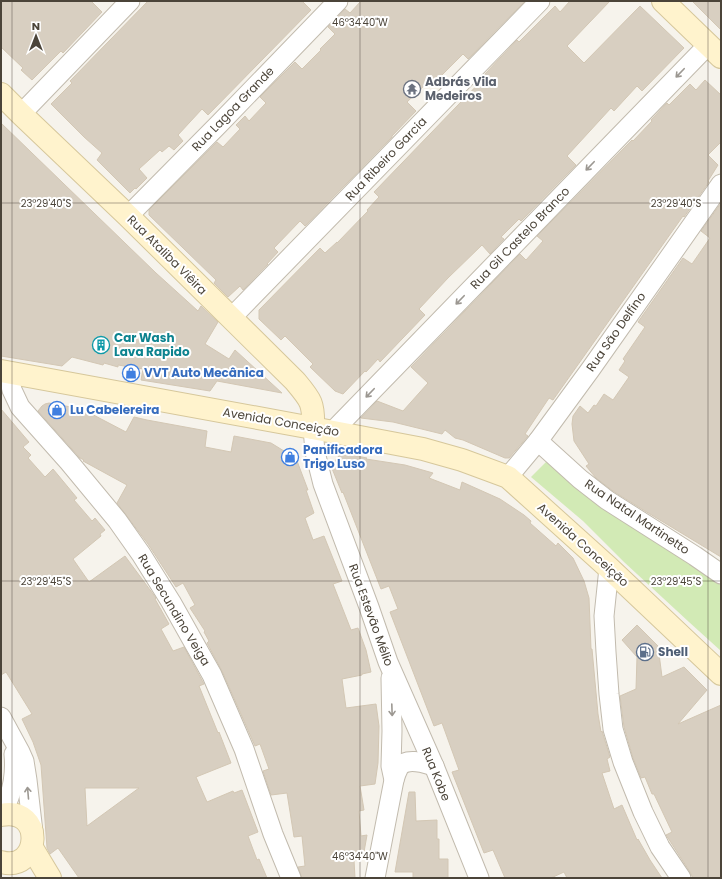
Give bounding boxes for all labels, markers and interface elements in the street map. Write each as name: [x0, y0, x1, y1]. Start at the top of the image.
text: 46°34'40"W: [332, 15, 388, 30]
north arrow: [16, 16, 56, 56]
text: N: [32, 18, 40, 34]
street label: Rua Lagoa Grande: [188, 63, 278, 155]
one-way arrow: [676, 68, 685, 78]
place label: Adbrás Vila Medeiros: [425, 73, 497, 104]
temple icon: Adbrás Vila Medeiros: [402, 79, 422, 99]
street label: Rua Ribeiro Garcia: [341, 113, 430, 204]
one-way arrow: [585, 161, 595, 171]
street label: Rua Gil Castelo Branco: [466, 182, 573, 293]
text: 23°29'40"S: [21, 196, 71, 211]
text: 23°29'40"S: [651, 196, 701, 211]
street label: Rua Ataliba Viêira: [124, 211, 211, 298]
street label: Rua São Delfino: [582, 288, 650, 375]
one-way arrow: [455, 295, 465, 305]
place label: Car Wash Lava Rapido: [114, 329, 190, 360]
building icon: Car Wash Lava Rapido: [91, 335, 111, 355]
shop icon: VVT Auto Mecânica: [121, 363, 141, 383]
place label: VVT Auto Mecânica: [144, 364, 264, 381]
one-way arrow: [365, 388, 375, 398]
shop icon: Lu Cabelereira: [47, 400, 67, 420]
place label: Lu Cabelereira: [70, 401, 159, 418]
street label: Avenida Conceição: [222, 403, 341, 440]
place label: Panificadora Trigo Luso: [303, 441, 383, 472]
shop icon: Panificadora Trigo Luso: [280, 447, 300, 467]
street label: Rua Natal Martinetto: [581, 475, 693, 558]
street label: Avenida Conceição: [534, 499, 633, 591]
street label: Rua Secundino Veiga: [134, 551, 215, 669]
street label: Rua Estevão Mélio: [345, 561, 398, 669]
text: 23°29'45"S: [21, 574, 71, 589]
text: 23°29'45"S: [651, 574, 701, 589]
fuel station icon: Shell: [635, 642, 655, 662]
place label: Shell: [658, 643, 688, 660]
one-way arrow: [388, 703, 395, 716]
street label: Rua Kobe: [418, 744, 455, 803]
one-way arrow: [25, 787, 32, 800]
text: 46°34'40"W: [332, 849, 388, 864]

